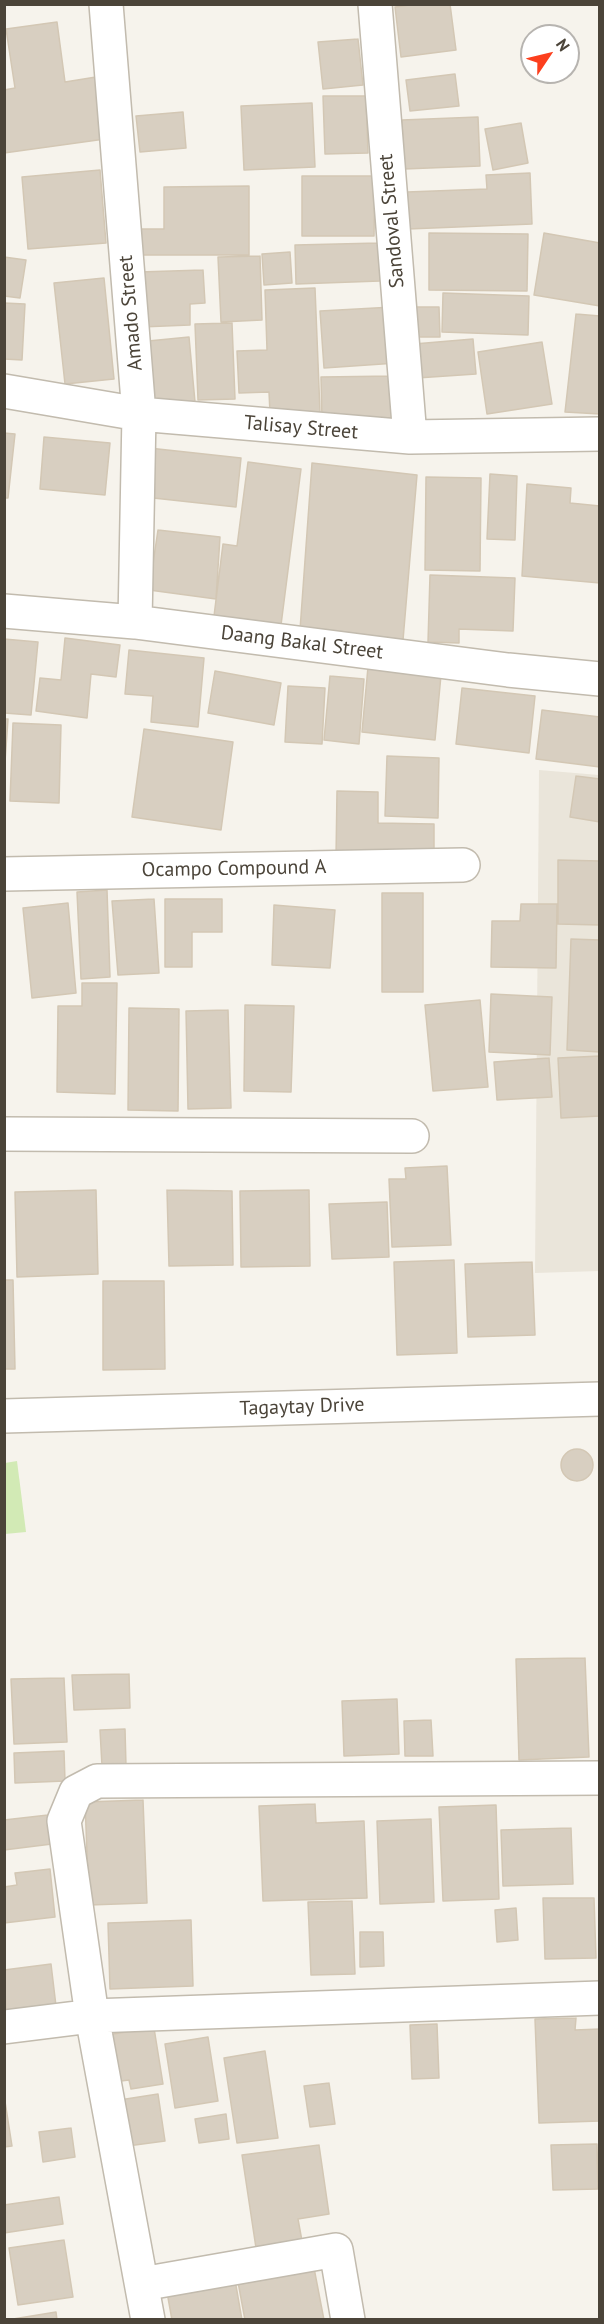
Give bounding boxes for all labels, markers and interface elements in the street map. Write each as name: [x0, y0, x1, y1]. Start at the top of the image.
north arrow: [520, 24, 580, 84]
text: N: [552, 35, 574, 55]
street label: Sandoval Street: [374, 153, 410, 289]
street label: Amado Street: [114, 254, 148, 372]
street label: Talisay Street: [243, 411, 359, 445]
street label: Daang Bakal Street: [219, 621, 385, 665]
street label: Ocampo Compound A: [142, 855, 326, 883]
street label: Tagaytay Drive: [239, 1393, 365, 1421]

